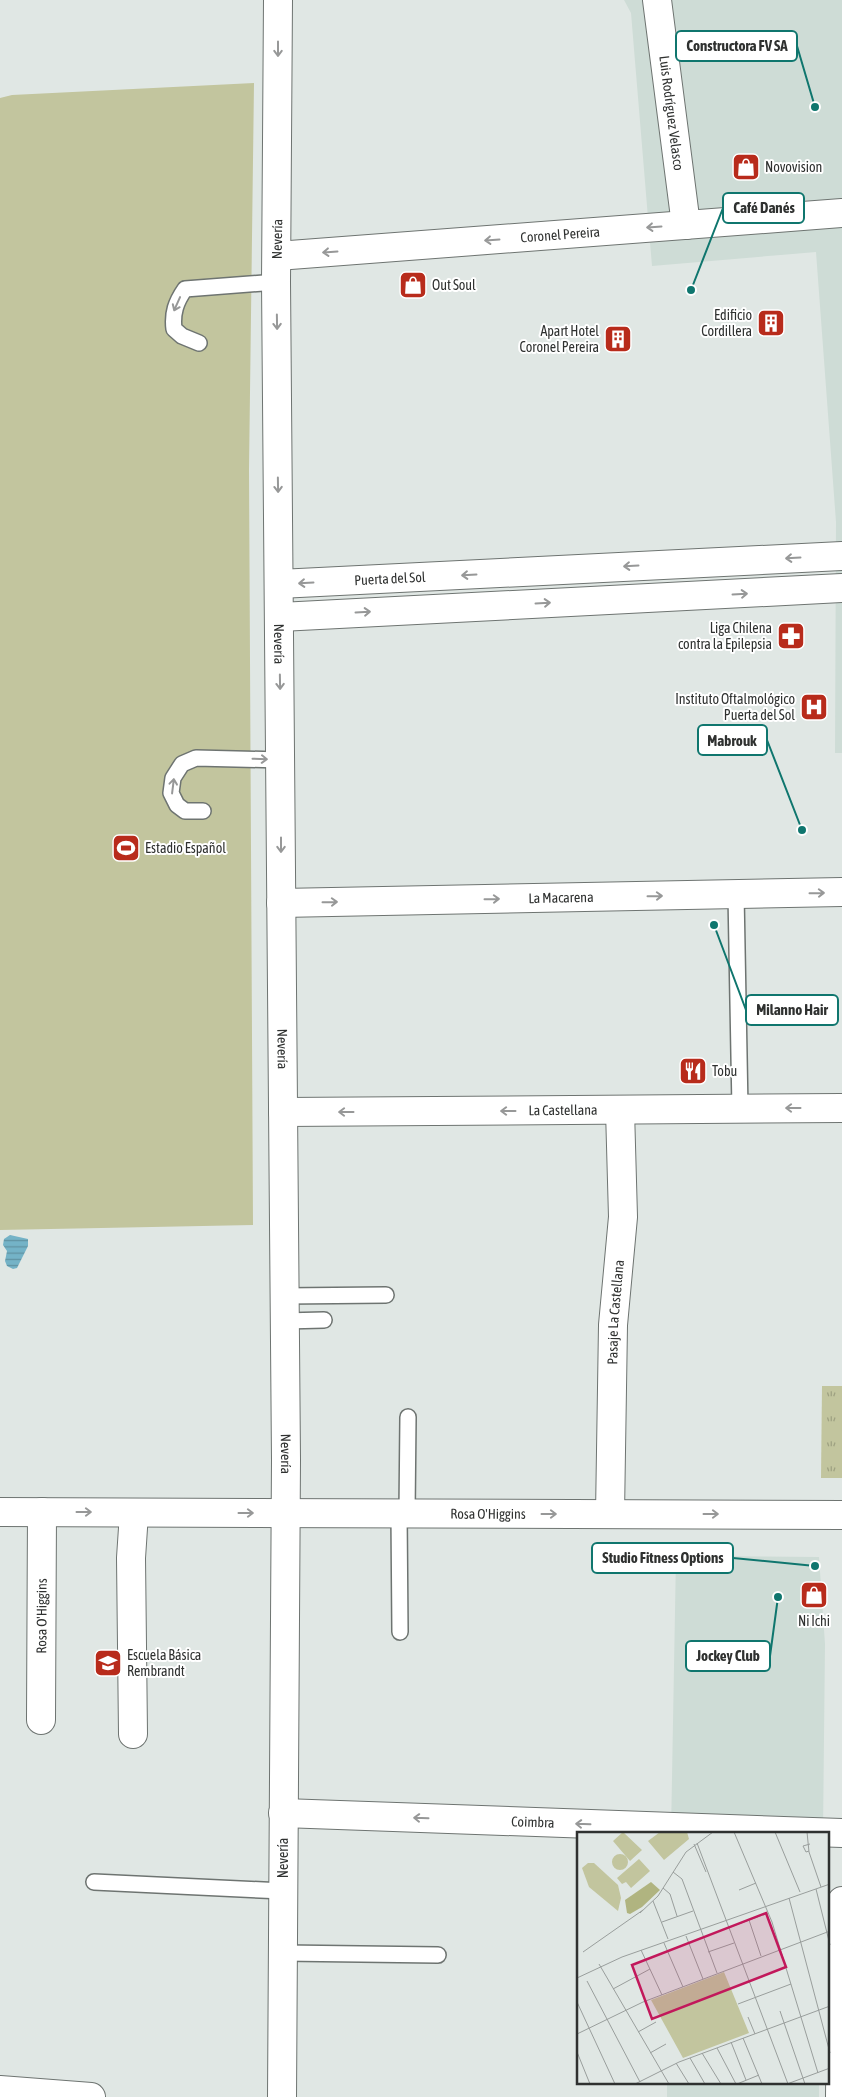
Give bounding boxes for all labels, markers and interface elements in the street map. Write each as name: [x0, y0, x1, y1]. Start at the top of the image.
callout: Constructora FV SA: [676, 31, 797, 61]
text: Constructora FV SA: [686, 37, 788, 54]
one-way arrow: [273, 40, 283, 56]
street label: Luis Rodríguez Velasco: [656, 55, 687, 172]
shop icon: Novovision: [731, 152, 761, 182]
place label: Novovision: [765, 159, 822, 175]
callout: Café Danés: [723, 193, 804, 223]
text: Café Danés: [733, 199, 795, 216]
street label: Nevería: [269, 219, 285, 259]
street label: Coronel Pereira: [520, 223, 600, 245]
one-way arrow: [646, 223, 662, 232]
one-way arrow: [484, 235, 500, 245]
one-way arrow: [322, 248, 338, 257]
shop icon: Out Soul: [398, 270, 428, 300]
place label: Out Soul: [432, 277, 476, 293]
one-way arrow: [172, 296, 182, 311]
place label: Edificio Cordillera: [701, 307, 752, 339]
building icon: Edificio Cordillera: [756, 308, 786, 338]
one-way arrow: [272, 314, 282, 330]
place label: Apart Hotel Coronel Pereira: [519, 323, 599, 355]
building icon: Apart Hotel Coronel Pereira: [603, 324, 633, 354]
one-way arrow: [273, 476, 283, 492]
one-way arrow: [786, 554, 802, 563]
one-way arrow: [623, 562, 639, 571]
street label: Puerta del Sol: [354, 569, 426, 588]
one-way arrow: [461, 570, 477, 579]
one-way arrow: [299, 579, 315, 588]
one-way arrow: [732, 589, 748, 598]
one-way arrow: [535, 599, 551, 608]
one-way arrow: [355, 608, 371, 617]
place label: Liga Chilena contra la Epilepsia: [678, 620, 772, 652]
pharmacy icon: Liga Chilena contra la Epilepsia: [776, 621, 806, 651]
street label: Nevería: [271, 624, 287, 664]
one-way arrow: [275, 674, 285, 690]
place label: Instituto Oftalmológico Puerta del Sol: [675, 691, 795, 723]
hospital icon: Instituto Oftalmológico Puerta del Sol: [799, 692, 829, 722]
callout: Mabrouk: [698, 725, 767, 755]
text: Mabrouk: [707, 732, 757, 749]
one-way arrow: [251, 754, 267, 764]
one-way arrow: [168, 778, 178, 794]
sports icon: Estadio Español: [111, 833, 141, 863]
one-way arrow: [276, 836, 286, 852]
place label: Estadio Español: [145, 840, 226, 856]
one-way arrow: [808, 888, 825, 898]
street label: La Macarena: [528, 889, 594, 906]
one-way arrow: [646, 891, 662, 901]
one-way arrow: [484, 894, 500, 904]
one-way arrow: [321, 897, 337, 907]
callout: Milanno Hair: [746, 995, 838, 1025]
text: Milanno Hair: [756, 1001, 828, 1018]
street label: Nevería: [274, 1029, 291, 1069]
restaurant icon: Tobu: [678, 1056, 708, 1086]
place label: Tobu: [712, 1063, 737, 1079]
street label: La Castellana: [528, 1102, 598, 1118]
one-way arrow: [786, 1103, 802, 1113]
one-way arrow: [501, 1106, 517, 1115]
one-way arrow: [338, 1107, 354, 1117]
street label: Pasaje La Castellana: [604, 1259, 627, 1365]
street label: Nevería: [278, 1434, 294, 1474]
street label: Rosa O'Higgins: [450, 1506, 526, 1522]
one-way arrow: [75, 1507, 91, 1517]
one-way arrow: [238, 1508, 254, 1518]
one-way arrow: [540, 1509, 556, 1519]
one-way arrow: [702, 1509, 719, 1519]
callout: Studio Fitness Options: [592, 1543, 733, 1573]
text: Studio Fitness Options: [602, 1549, 724, 1566]
street label: Rosa O'Higgins: [33, 1578, 50, 1654]
shop icon: Ni Ichi: [799, 1580, 829, 1610]
place label: Ni Ichi: [798, 1613, 830, 1629]
callout: Jockey Club: [686, 1641, 770, 1671]
place label: Escuela Básica Rembrandt: [127, 1647, 201, 1679]
text: Jockey Club: [695, 1647, 760, 1664]
school or university icon: Escuela Básica Rembrandt: [93, 1648, 123, 1678]
one-way arrow: [413, 1813, 430, 1823]
street label: Coimbra: [511, 1813, 555, 1831]
one-way arrow: [576, 1819, 592, 1829]
inset map: [577, 1832, 830, 2084]
street label: Nevería: [275, 1838, 291, 1878]

